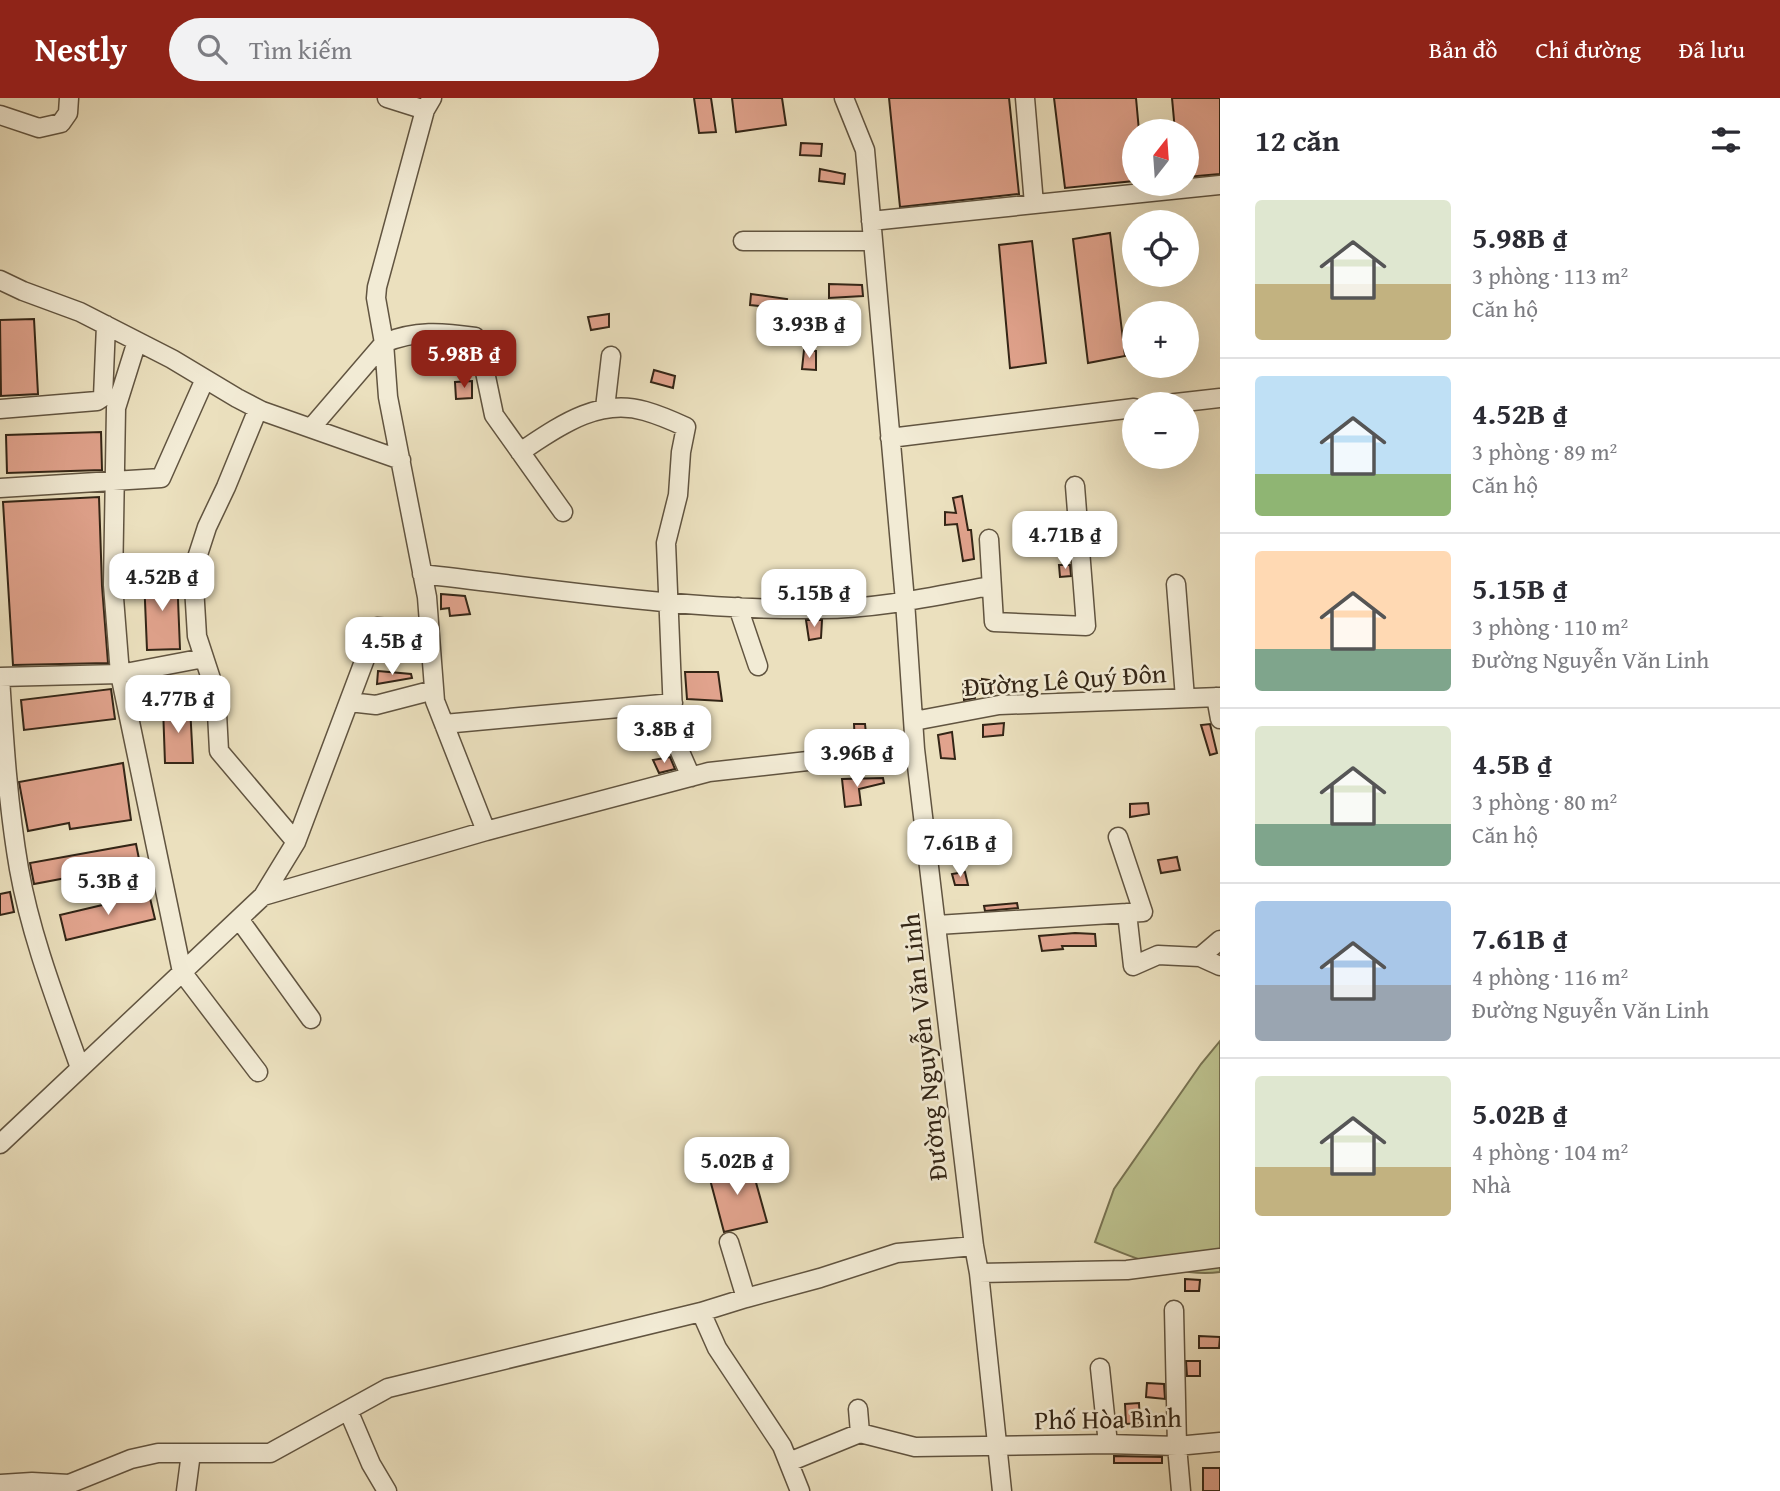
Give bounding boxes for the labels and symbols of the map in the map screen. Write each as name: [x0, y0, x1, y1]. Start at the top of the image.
north arrow: [1122, 119, 1199, 196]
pin: 3.93B ₫: [744, 300, 874, 360]
pin: 5.98B ₫: [399, 330, 529, 390]
pin: 4.71B ₫: [1000, 512, 1130, 571]
pin: 4.52B ₫: [97, 554, 227, 613]
pin: 5.15B ₫: [749, 570, 879, 629]
pin: 4.5B ₫: [335, 618, 449, 677]
street label: Đường Lê Quý Đôn: [962, 653, 1168, 706]
pin: 4.77B ₫: [113, 676, 243, 735]
pin: 3.8B ₫: [607, 706, 721, 765]
pin: 3.96B ₫: [792, 730, 922, 789]
pin: 7.61B ₫: [895, 820, 1025, 879]
pin: 5.3B ₫: [51, 858, 165, 917]
street label: Đường Nguyễn Văn Linh: [890, 911, 957, 1182]
pin: 5.02B ₫: [672, 1138, 802, 1197]
street label: Phố Hòa Bình: [1034, 1398, 1182, 1439]

